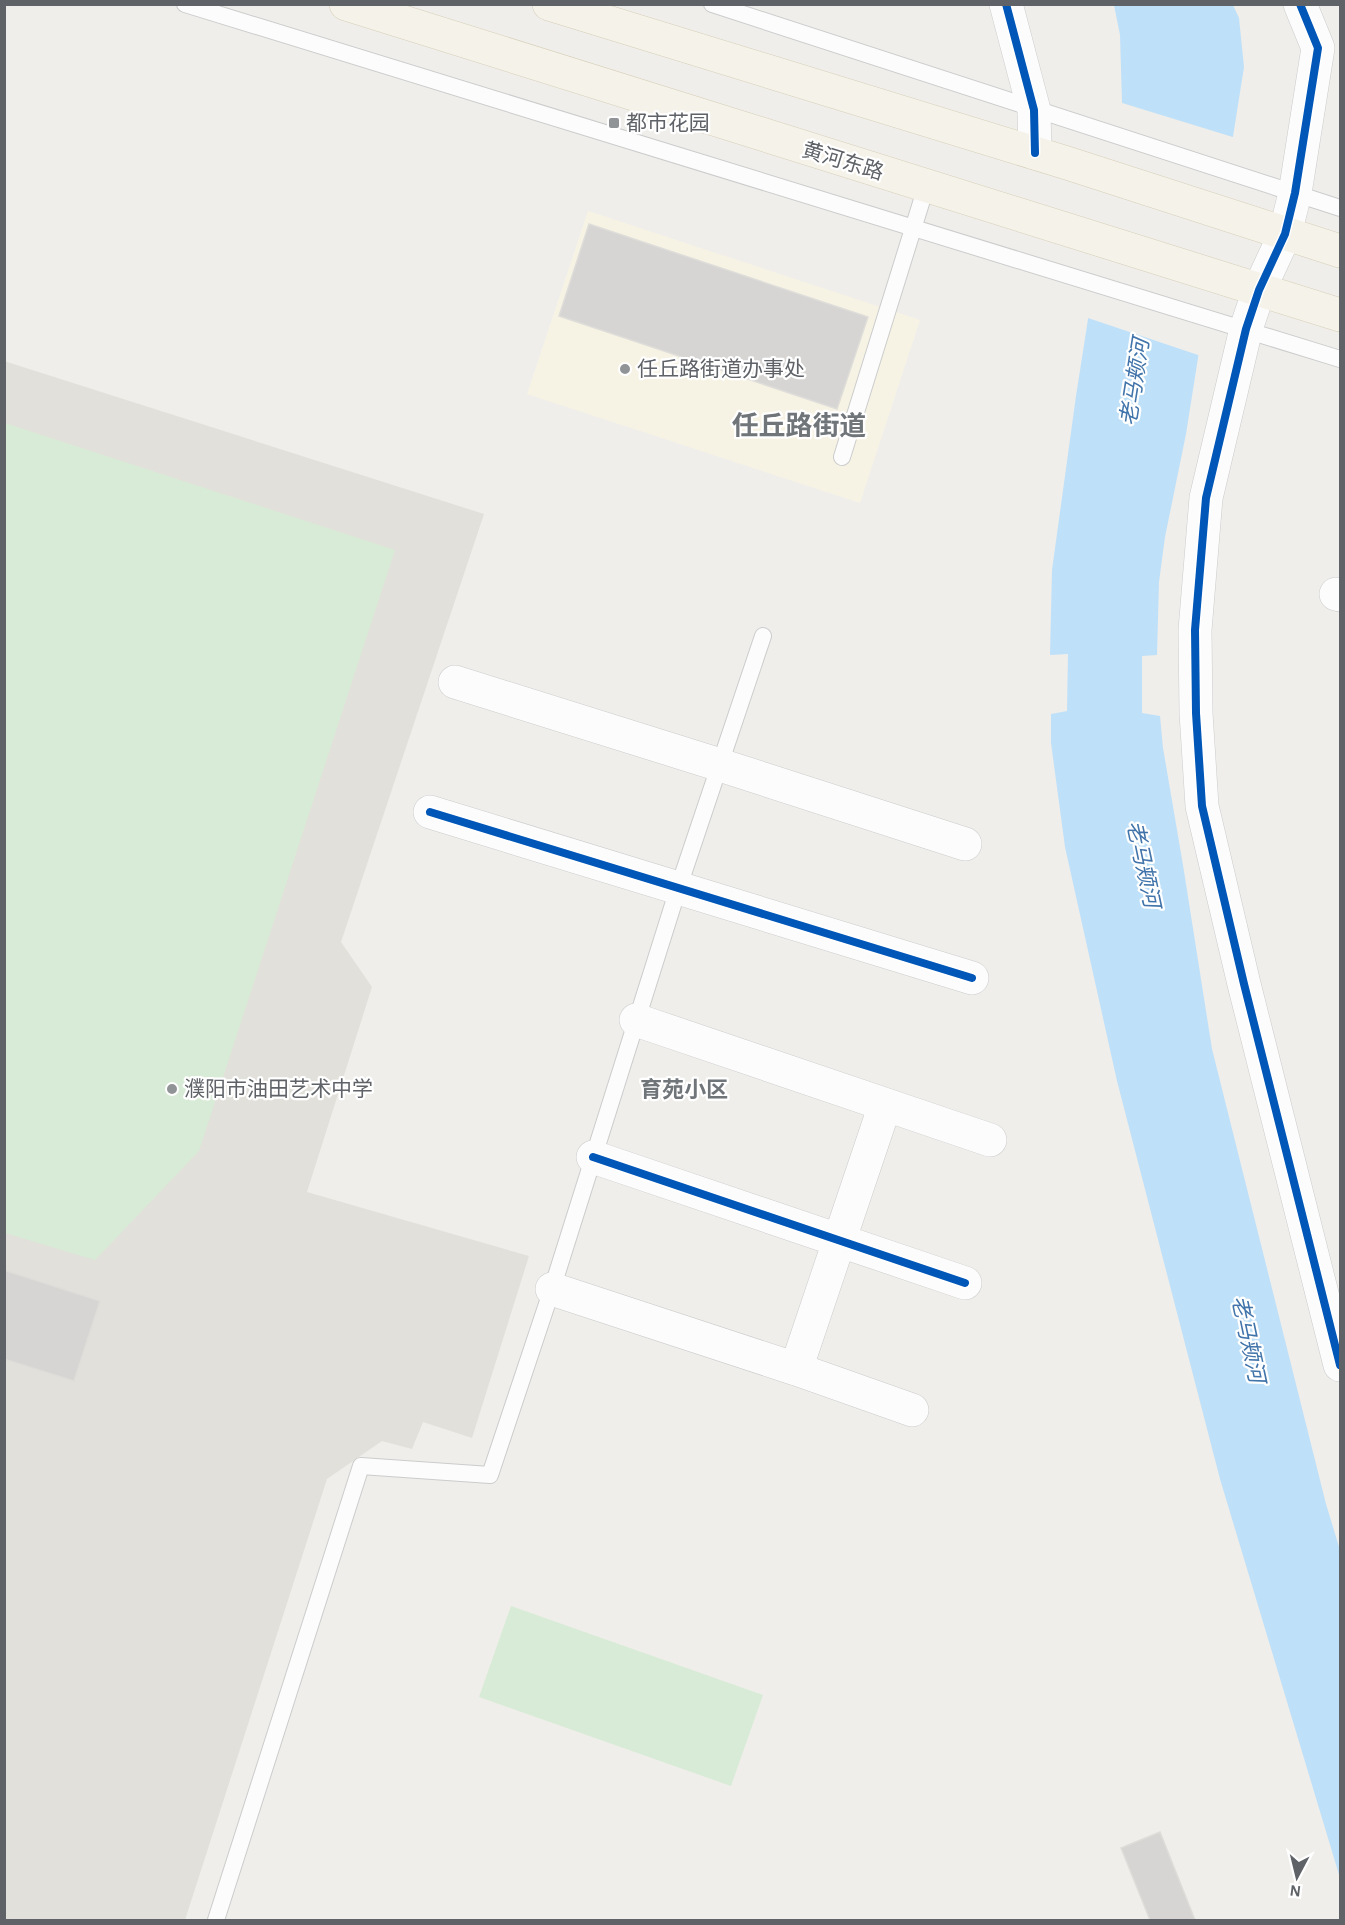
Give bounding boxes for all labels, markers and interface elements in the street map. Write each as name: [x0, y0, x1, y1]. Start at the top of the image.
place label: 都市花园: [626, 112, 710, 134]
marker: 都市花园: [607, 116, 621, 130]
street label: 黄河东路: [800, 138, 886, 184]
water label: 老马颊河: [1116, 333, 1153, 427]
place label: 任丘路街道办事处: [637, 358, 805, 380]
marker: 任丘路街道办事处: [618, 362, 632, 376]
district label: 任丘路街道: [732, 411, 867, 440]
water label: 老马颊河: [1123, 819, 1165, 913]
district label: 育苑小区: [640, 1077, 728, 1101]
place label: 濮阳市油田艺术中学: [184, 1078, 373, 1100]
marker: 濮阳市油田艺术中学: [165, 1082, 179, 1096]
water label: 老马颊河: [1228, 1294, 1270, 1388]
north arrow: [1267, 1847, 1327, 1907]
text: N: [1289, 1882, 1302, 1900]

